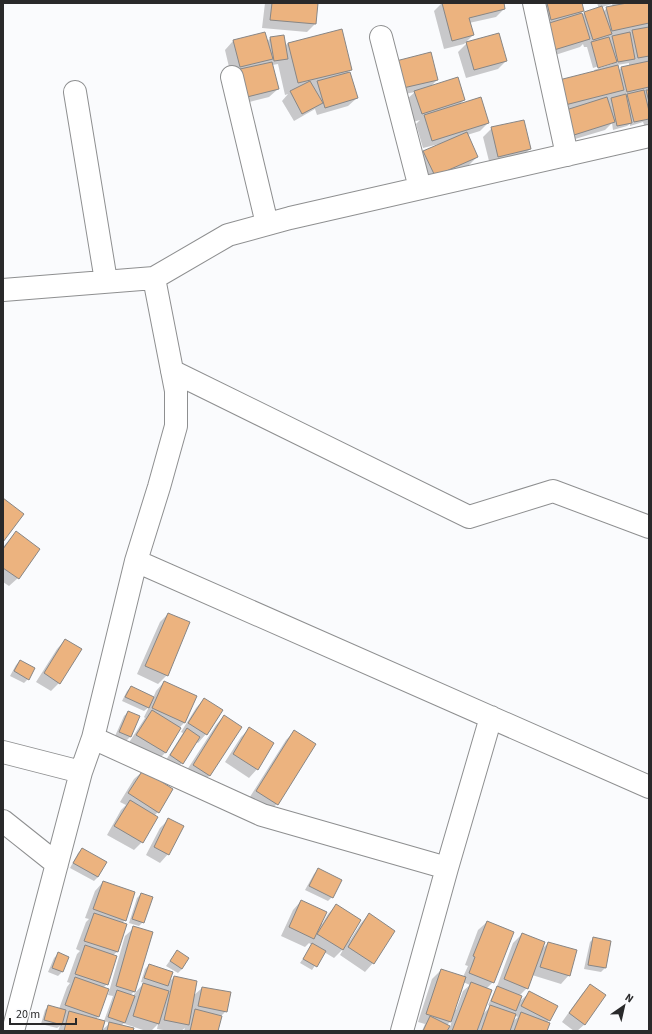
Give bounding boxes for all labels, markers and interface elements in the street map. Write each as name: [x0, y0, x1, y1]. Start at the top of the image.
north arrow: [604, 986, 644, 1026]
text: N: [622, 990, 637, 1006]
scale bar: [10, 1000, 76, 1026]
text: 20 m: [16, 1006, 40, 1023]

